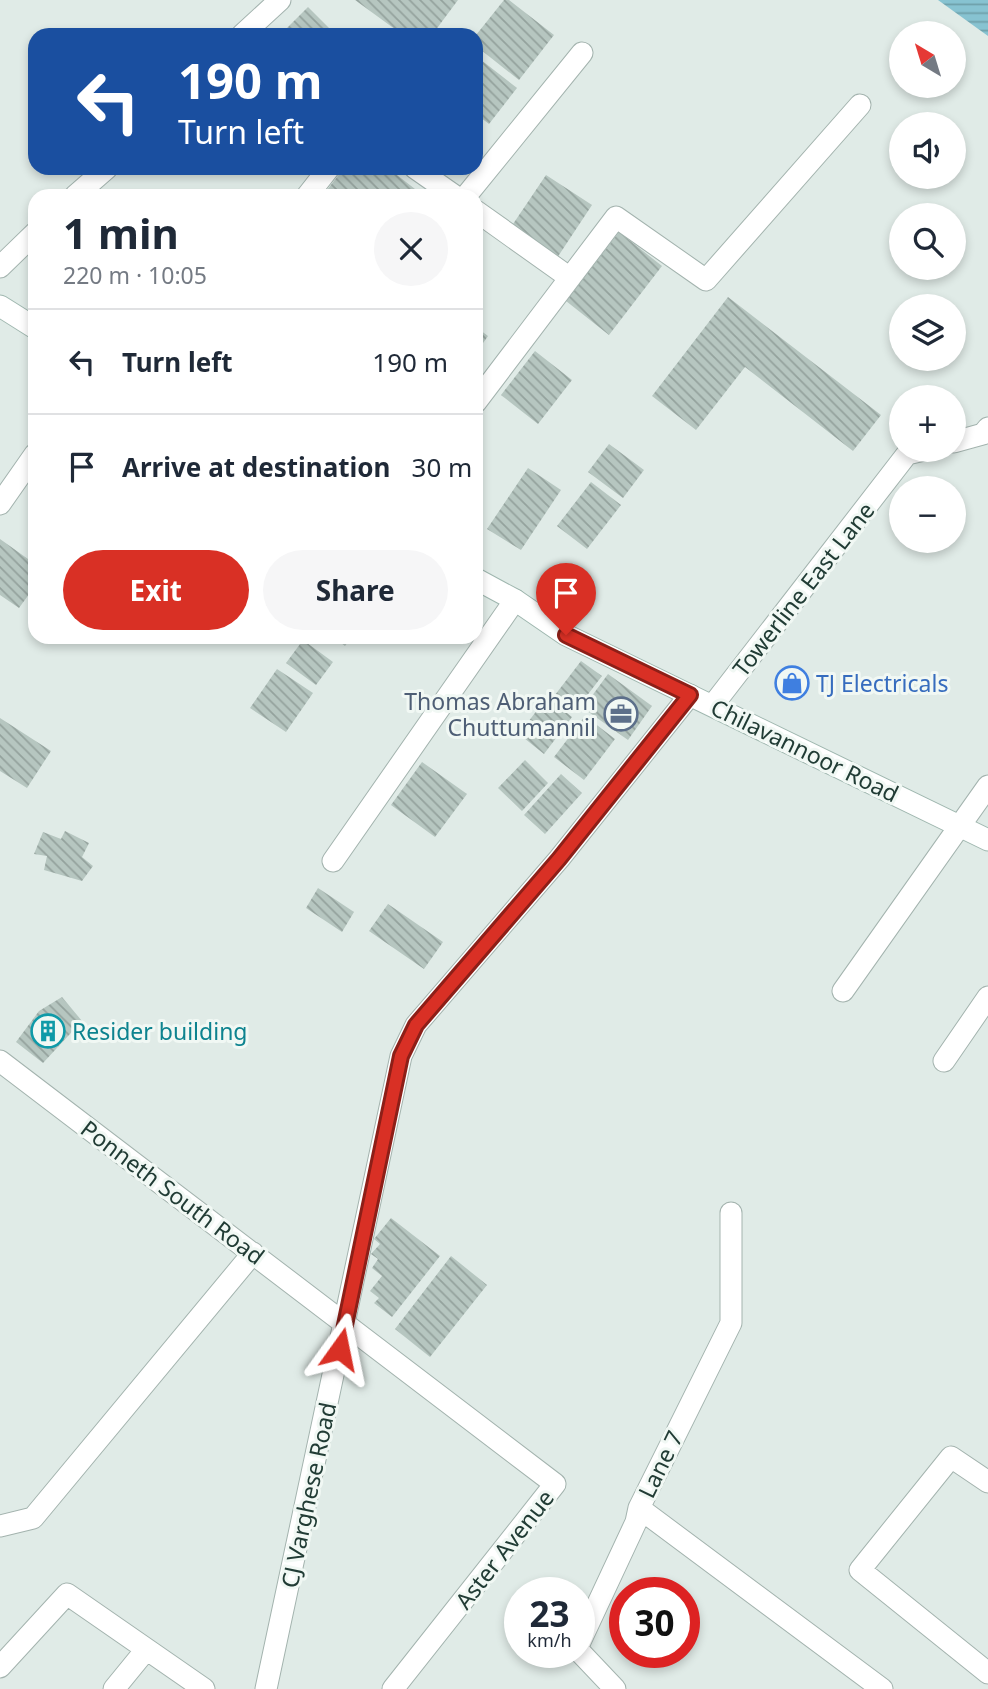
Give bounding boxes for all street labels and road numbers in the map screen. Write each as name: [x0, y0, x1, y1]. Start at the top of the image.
street label: Towerline East Lane: [725, 495, 881, 683]
street label: Chilavannoor Road: [706, 691, 904, 809]
street label: Ponneth South Road: [75, 1112, 271, 1272]
street label: CJ Varghese Road: [273, 1399, 343, 1591]
street label: Lane 7: [630, 1425, 690, 1503]
street label: Aster Avenue: [447, 1483, 561, 1615]

